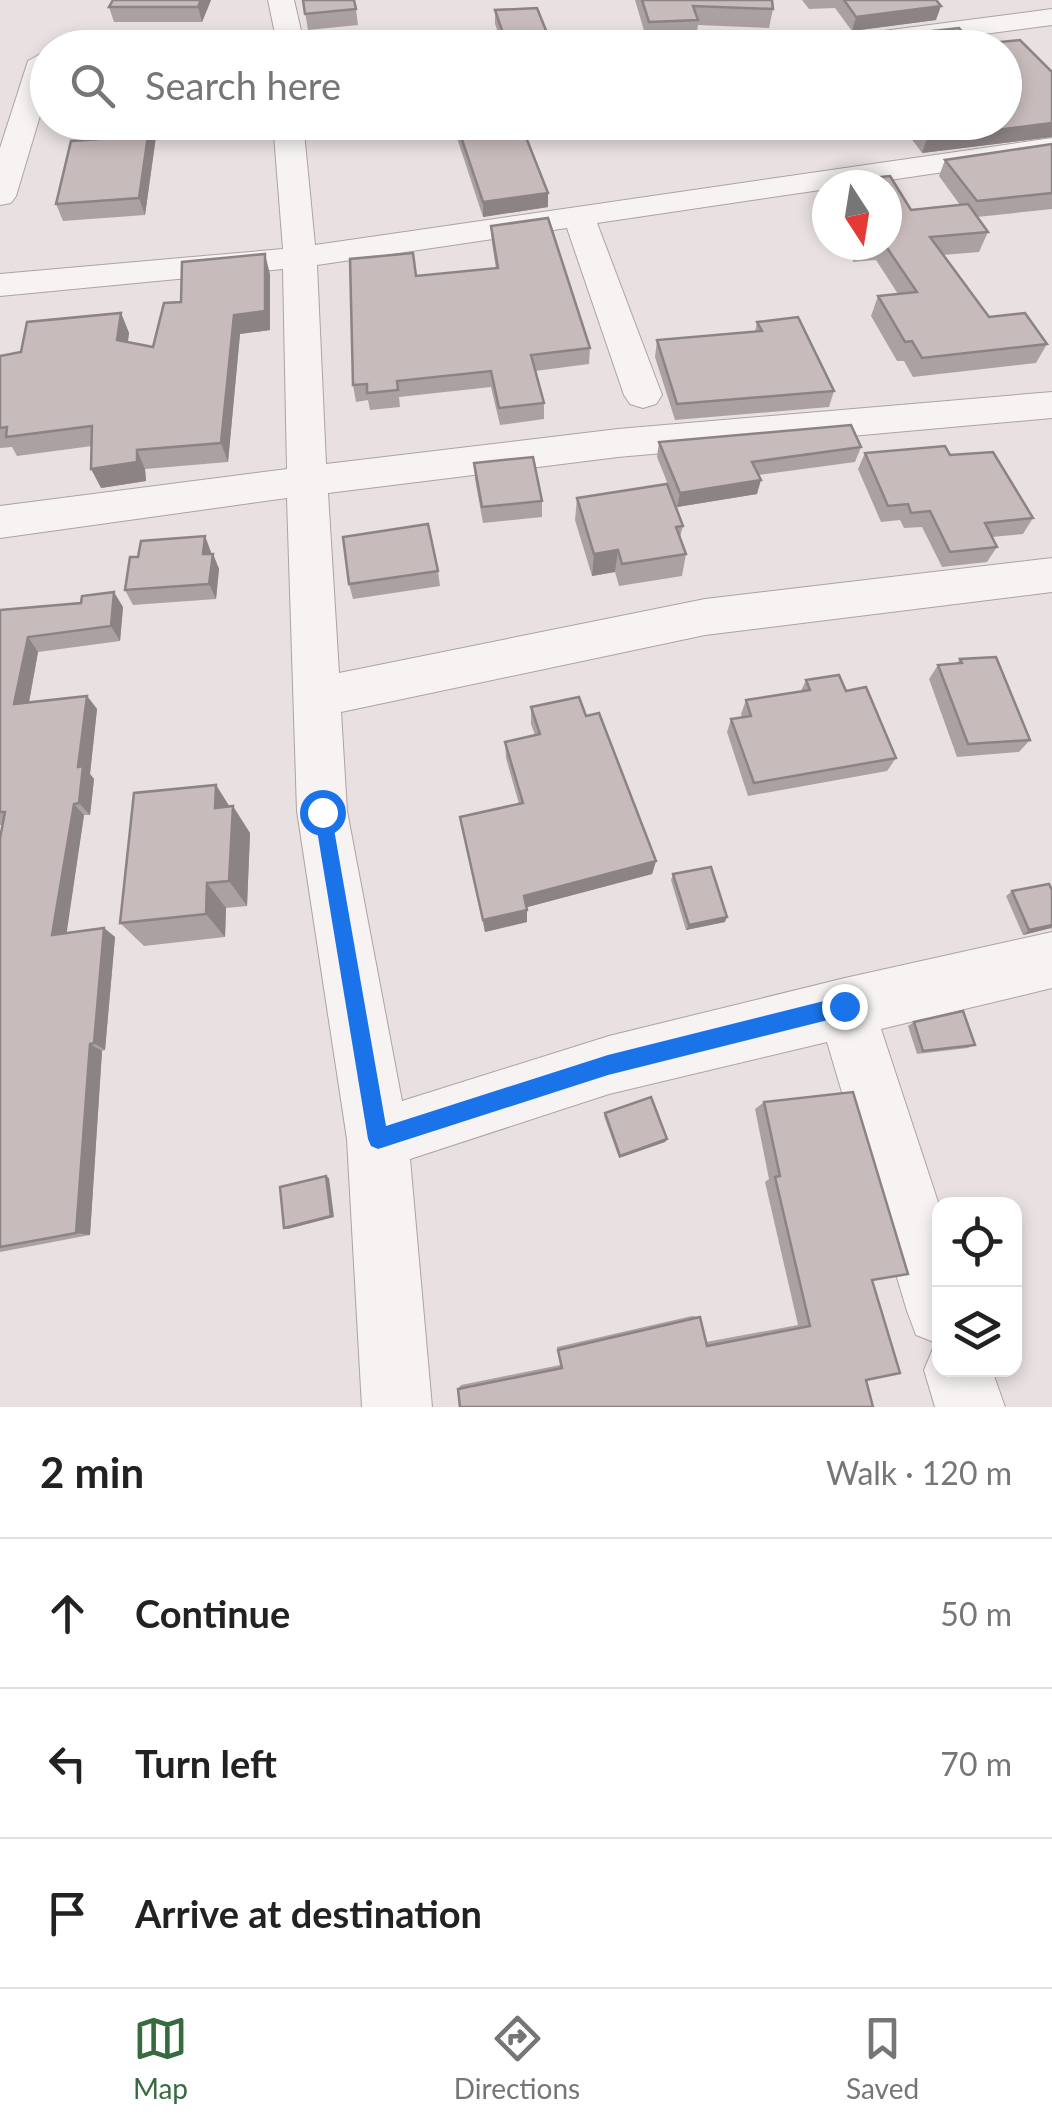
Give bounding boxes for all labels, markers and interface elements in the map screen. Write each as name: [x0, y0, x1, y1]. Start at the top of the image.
search box: [30, 30, 1022, 140]
icon: search: [65, 58, 120, 113]
text: Search here: [145, 62, 341, 108]
north arrow: [812, 170, 902, 260]
route start: [300, 790, 346, 836]
route end: [822, 984, 868, 1030]
map controls: [932, 1197, 1022, 1377]
button: locate: [932, 1197, 1022, 1287]
button: layers: [932, 1287, 1022, 1377]
text: 2 min: [40, 1447, 144, 1497]
text: Walk · 120 m: [826, 1453, 1012, 1492]
icon: ahead: [40, 1586, 95, 1641]
text: Continue: [135, 1590, 290, 1636]
text: 50 m: [940, 1594, 1012, 1633]
icon: left: [40, 1736, 95, 1791]
text: Turn left: [135, 1740, 277, 1786]
text: 70 m: [940, 1744, 1012, 1783]
icon: arrive: [40, 1886, 95, 1941]
text: Arrive at destination: [135, 1890, 482, 1936]
tab: Map: [133, 2011, 188, 2105]
tab: Directions: [454, 2011, 580, 2105]
tab: Saved: [846, 2011, 919, 2105]

